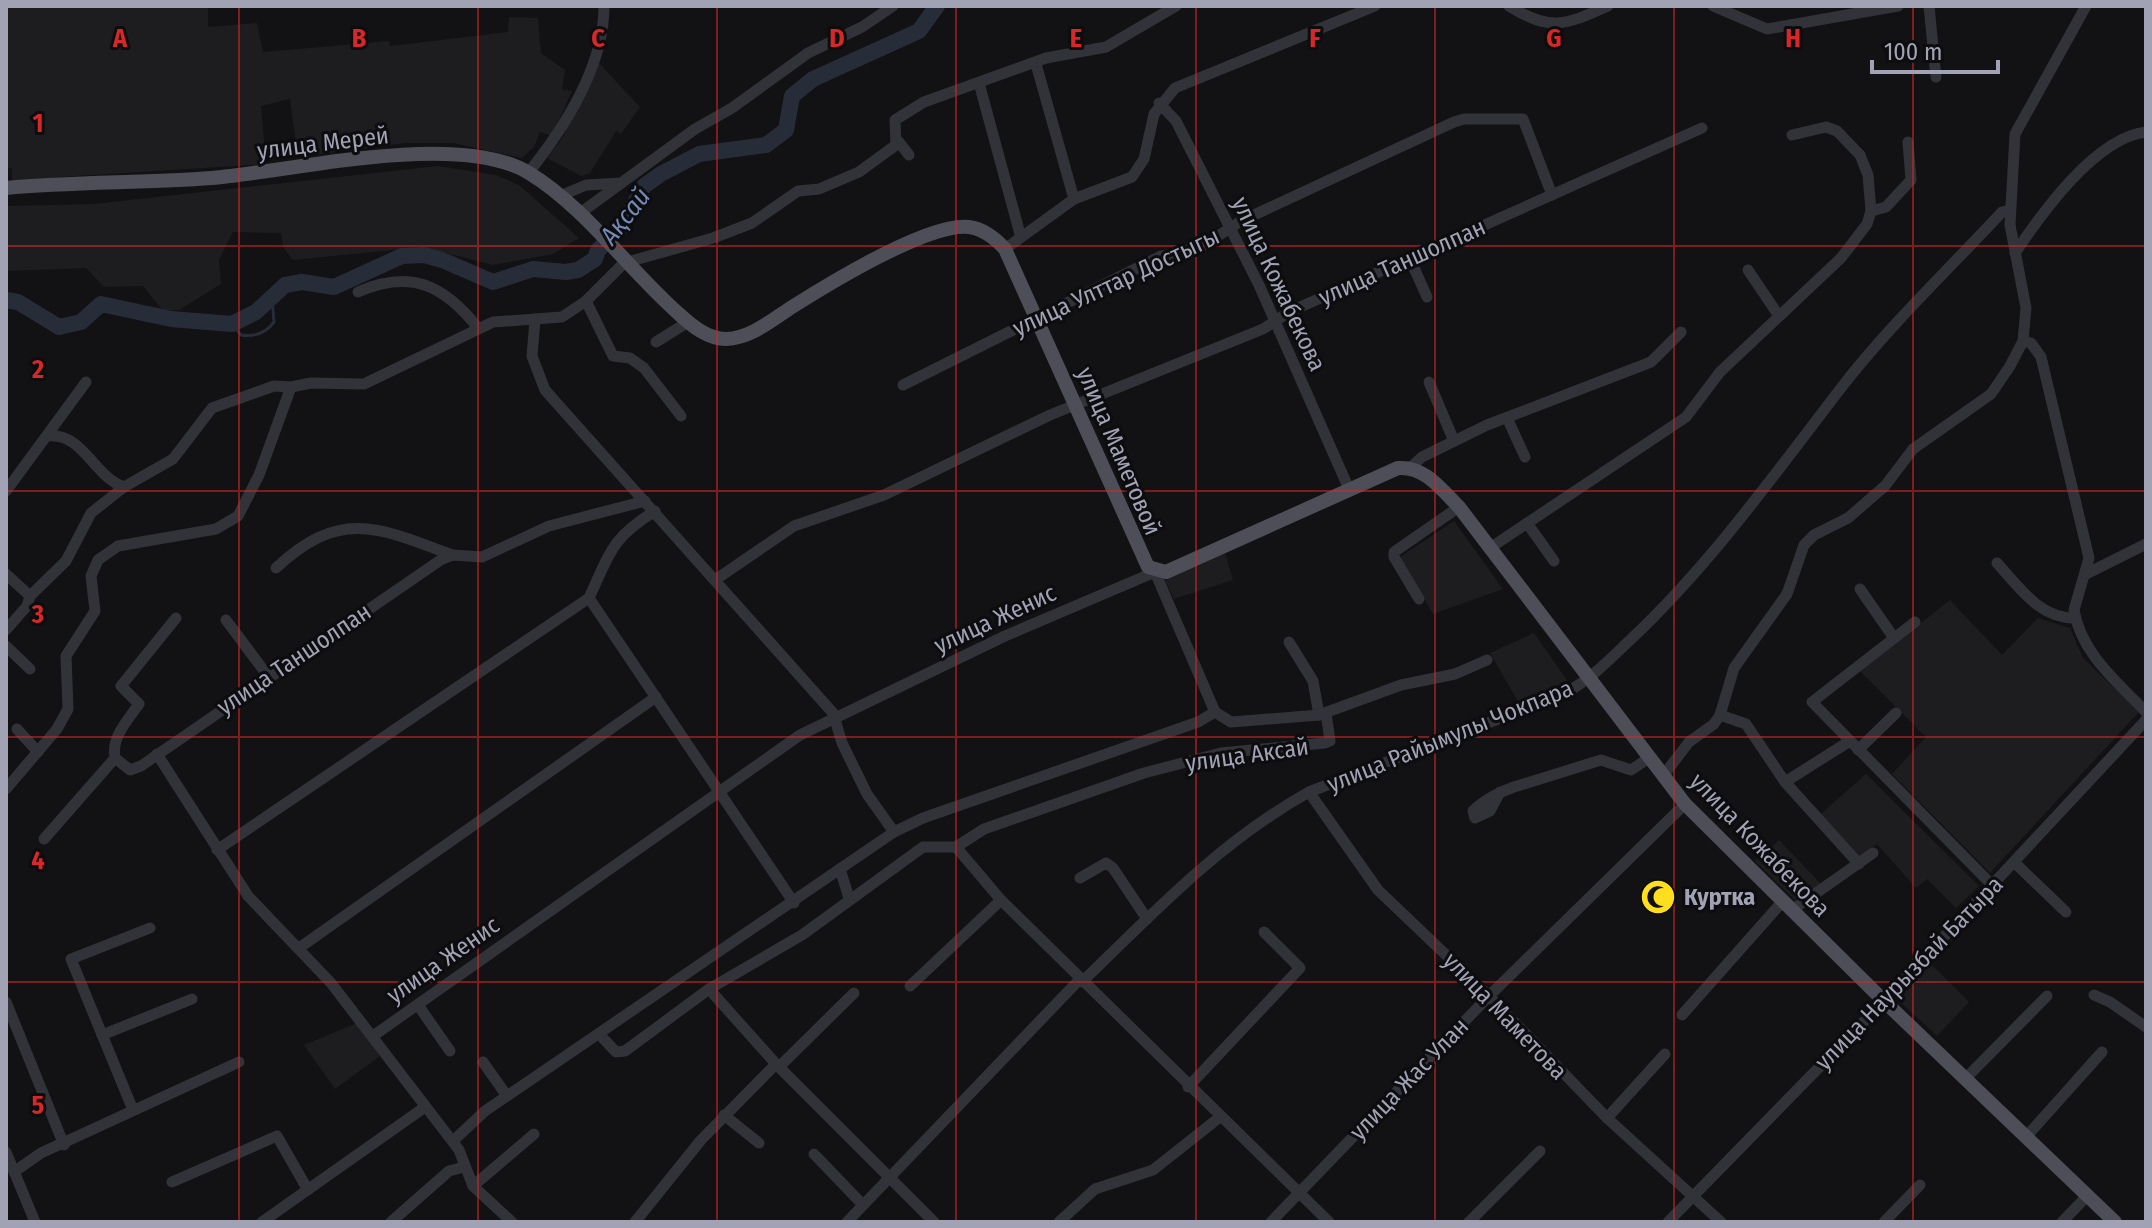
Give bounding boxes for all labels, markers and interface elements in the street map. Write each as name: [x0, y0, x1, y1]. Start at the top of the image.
text: A: [112, 23, 128, 54]
text: B: [352, 23, 367, 54]
text: C: [591, 23, 605, 54]
text: D: [829, 23, 845, 54]
text: E: [1070, 23, 1082, 54]
text: F: [1309, 23, 1321, 54]
text: G: [1546, 23, 1562, 54]
text: H: [1785, 23, 1801, 54]
scale bar: [1872, 24, 1998, 74]
text: 100 m: [1884, 38, 1942, 66]
text: 1: [33, 108, 44, 139]
street label: улица Мерей: [256, 121, 390, 165]
water label: Ақсай: [593, 182, 657, 252]
street label: улица Кожабекова: [1226, 192, 1332, 376]
street label: улица Таншолпан: [1314, 213, 1490, 311]
street label: улица Улттар Достыгы: [1008, 222, 1224, 342]
text: 2: [31, 354, 44, 385]
street label: улица Маметовой: [1071, 363, 1167, 539]
street label: улица Женис: [930, 579, 1060, 659]
street label: улица Таншолпан: [212, 597, 376, 721]
text: 3: [31, 599, 44, 630]
street label: улица Райымулы Чокпара: [1323, 674, 1577, 798]
street label: улица Аксай: [1184, 732, 1310, 778]
street label: улица Кожабекова: [1684, 767, 1836, 923]
text: 4: [31, 845, 45, 876]
street label: улица Наурызбай Батыра: [1809, 870, 2009, 1076]
mosque icon: Куртка: [1639, 878, 1677, 916]
place label: Куртка: [1684, 883, 1755, 911]
street label: улица Женис: [381, 911, 505, 1009]
street label: улица Маметова: [1437, 947, 1573, 1085]
street label: улица Жас Улан: [1344, 1012, 1474, 1146]
text: 5: [32, 1090, 45, 1121]

